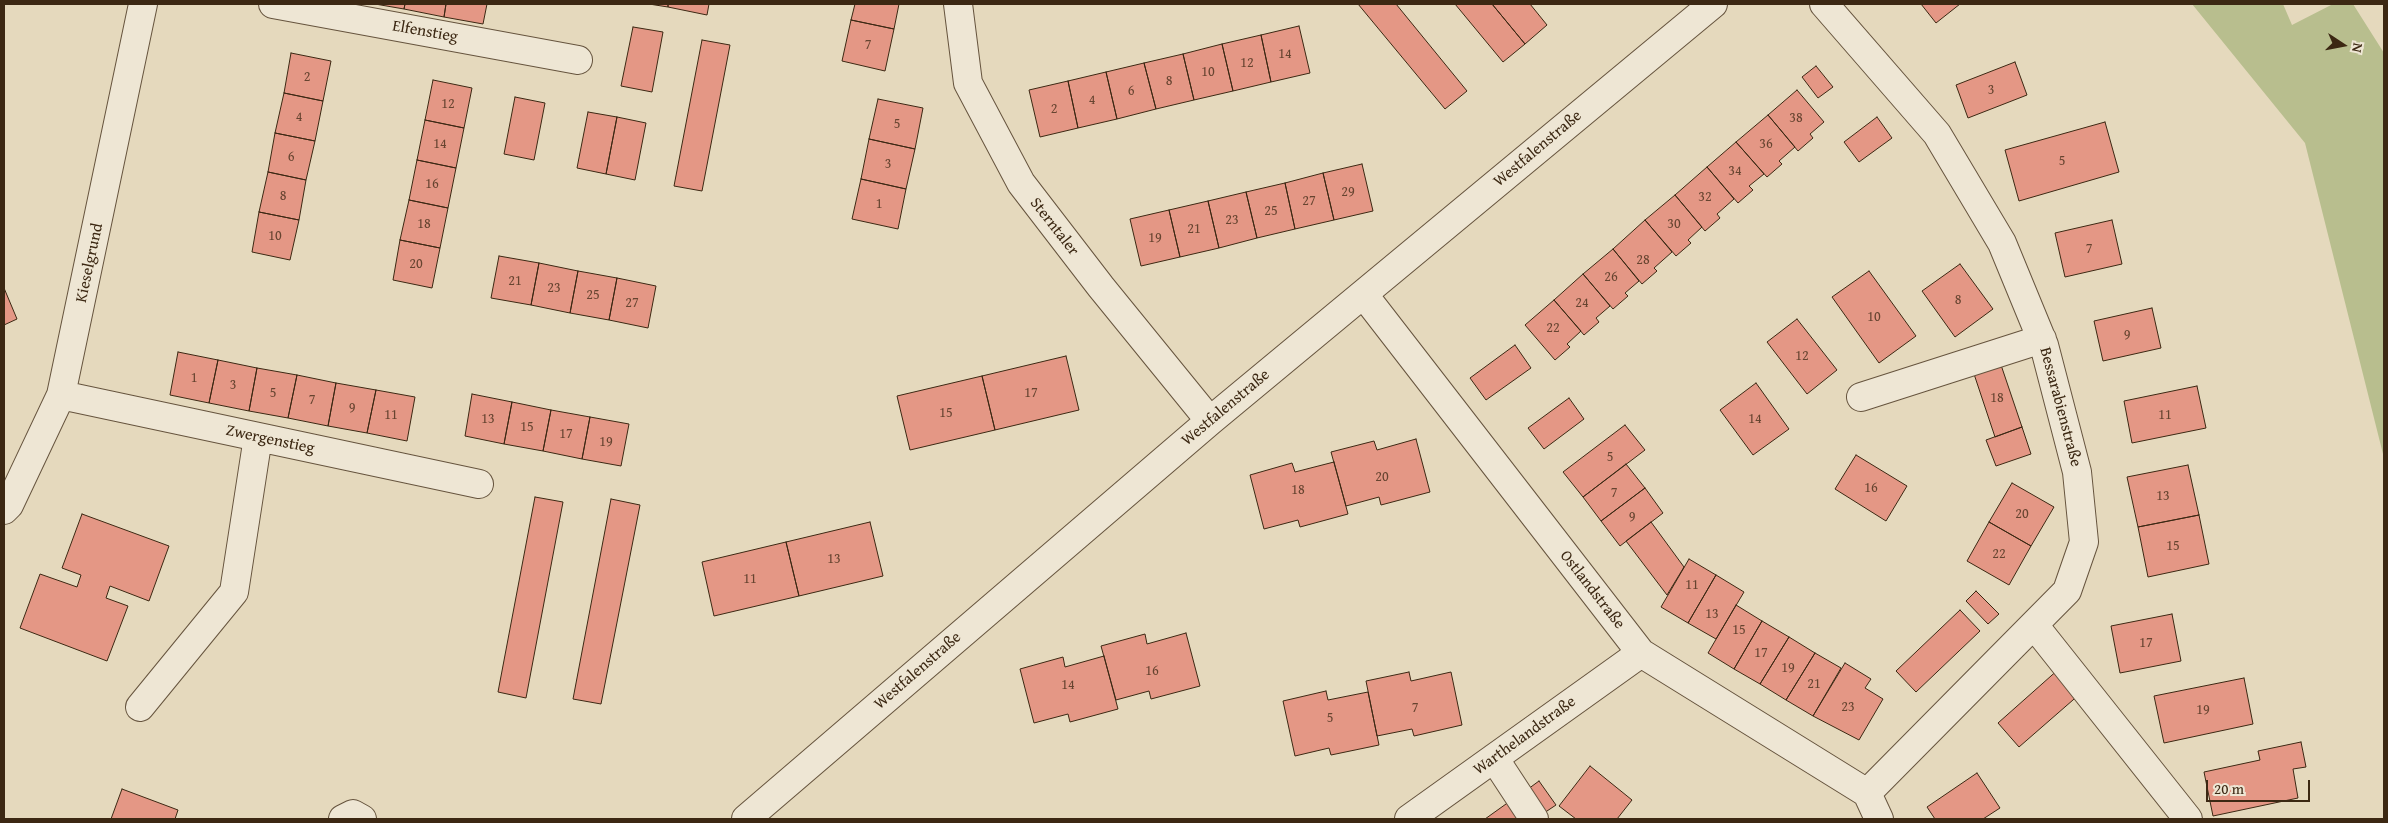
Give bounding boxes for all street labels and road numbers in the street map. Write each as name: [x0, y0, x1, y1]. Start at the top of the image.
street label: Elfenstieg: [391, 17, 459, 47]
street label: Westfalenstraße: [1490, 107, 1586, 191]
street label: Sterntaler: [1025, 194, 1083, 260]
street label: Kieselgrund: [72, 222, 108, 304]
street label: Bessarabienstraße: [2035, 345, 2085, 469]
street label: Westfalenstraße: [1178, 366, 1274, 450]
street label: Zwergenstieg: [224, 421, 316, 459]
street label: Ostlandstraße: [1555, 547, 1629, 633]
street label: Westfalenstraße: [871, 628, 965, 714]
street label: Warthelandstraße: [1470, 692, 1580, 780]

